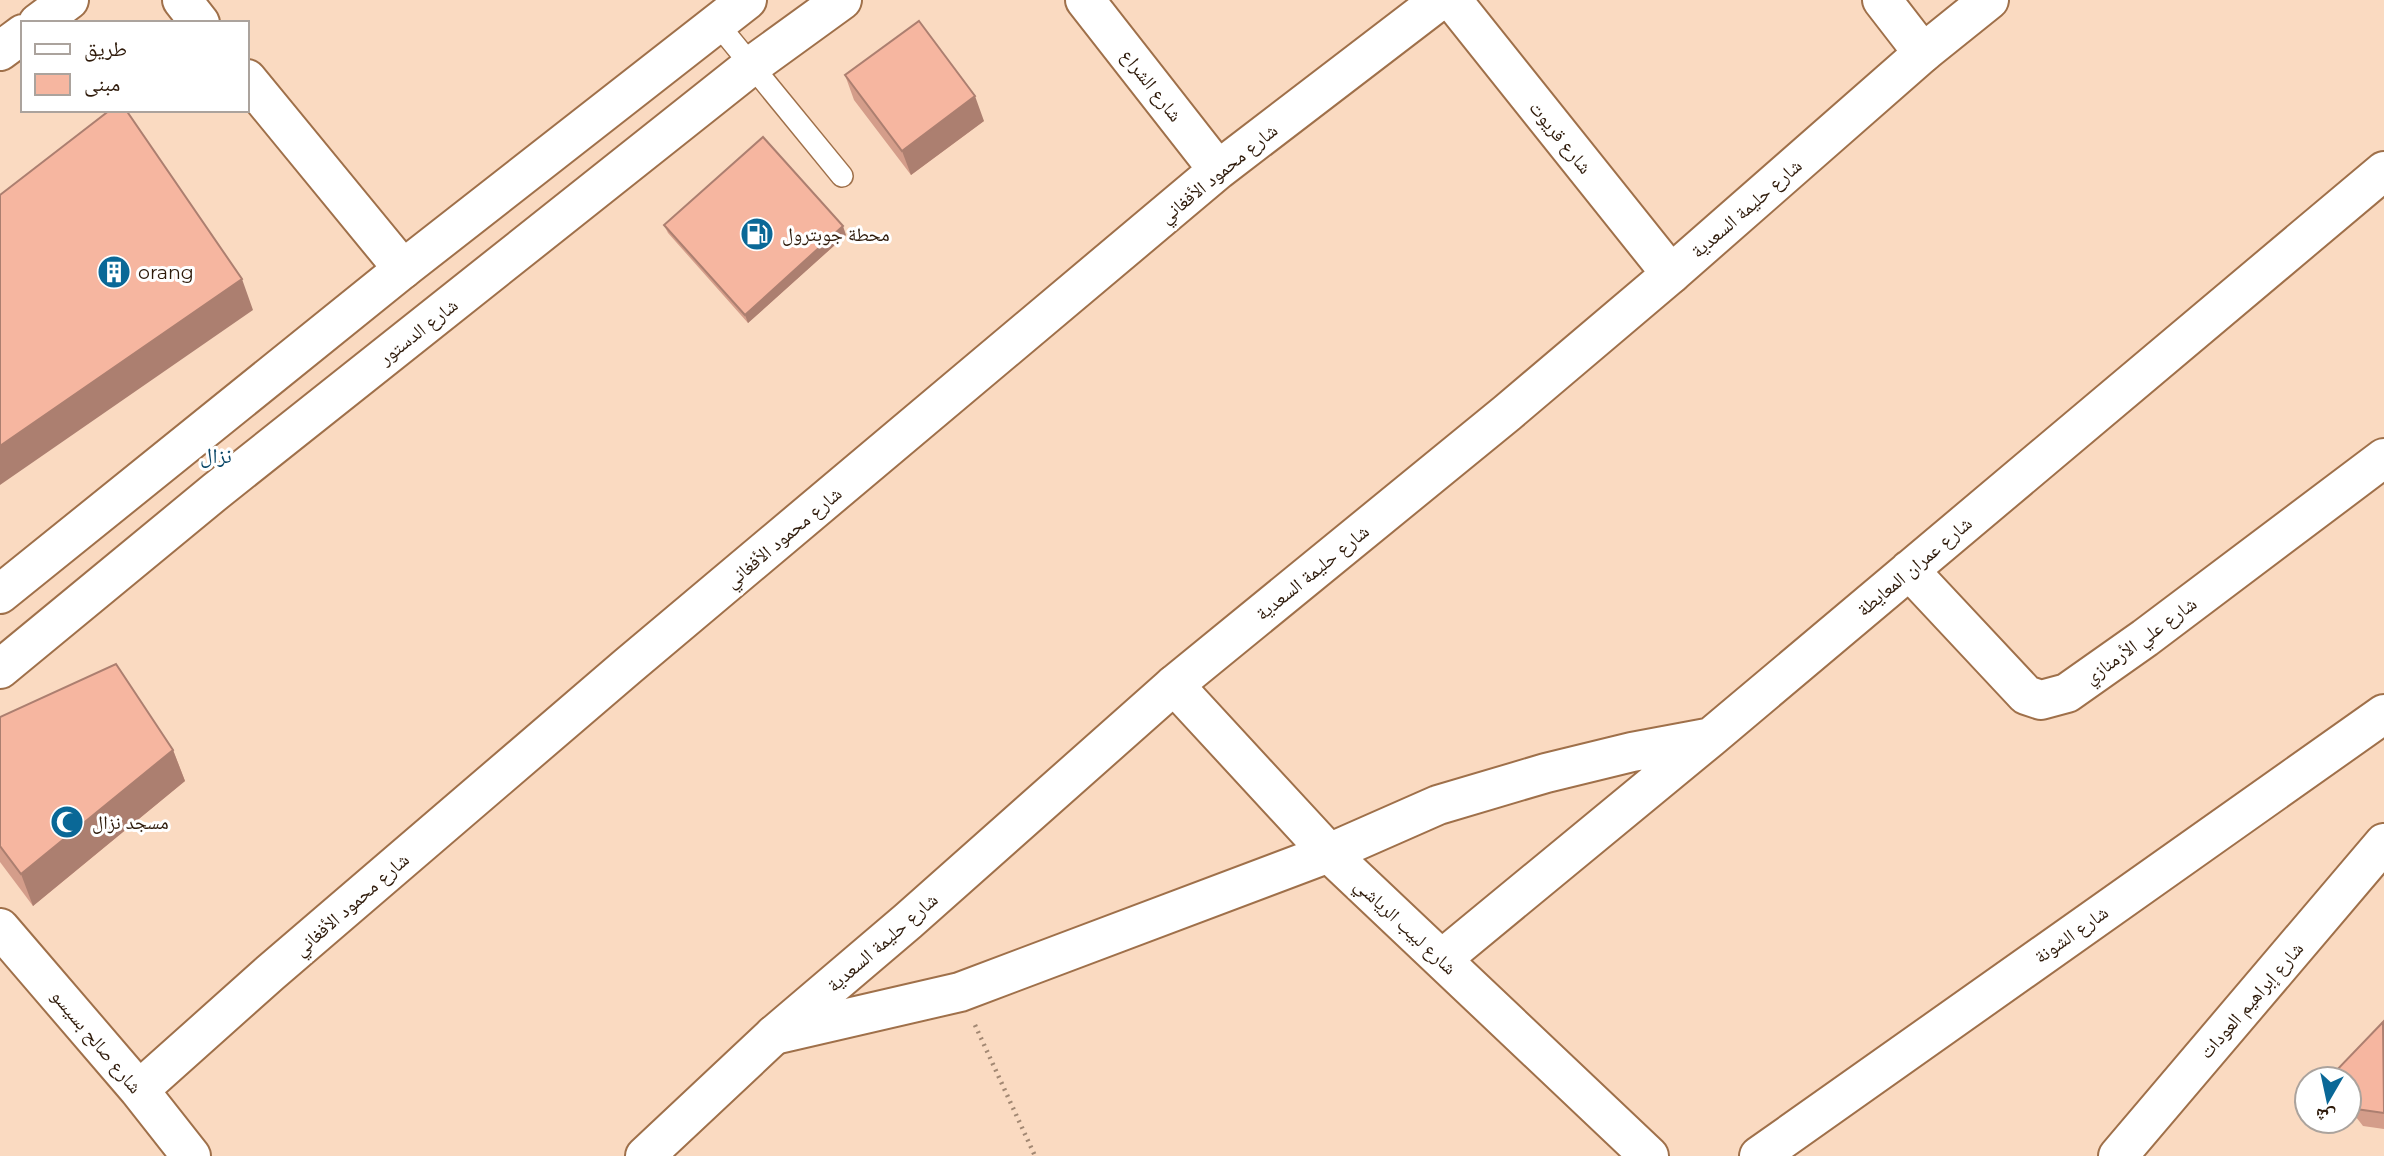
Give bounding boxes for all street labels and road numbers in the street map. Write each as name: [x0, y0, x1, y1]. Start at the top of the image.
street label: شارع الشراع: [1116, 44, 1187, 126]
street label: شارع قريوت: [1524, 96, 1597, 178]
street label: شارع محمود الأفغاني: [1155, 119, 1284, 231]
street label: شارع حليمة السعدية: [1686, 154, 1806, 263]
street label: شارع الدستور: [373, 293, 463, 370]
street label: شارع محمود الأفغاني: [720, 482, 849, 596]
street label: شارع عمران المعايطة: [1852, 512, 1976, 621]
street label: شارع حليمة السعدية: [1251, 520, 1374, 625]
street label: شارع علي الأرمنازي: [2080, 592, 2203, 692]
street label: شارع محمود الأفغاني: [289, 848, 416, 964]
street label: شارع لبيب الرياشي: [1347, 873, 1461, 982]
street label: شارع حليمة السعدية: [822, 888, 942, 997]
street label: شارع الشونة: [2030, 901, 2113, 968]
street label: شارع إبراهيم العودات: [2195, 937, 2310, 1065]
street label: شارع صالح بسيسو: [46, 985, 147, 1099]

